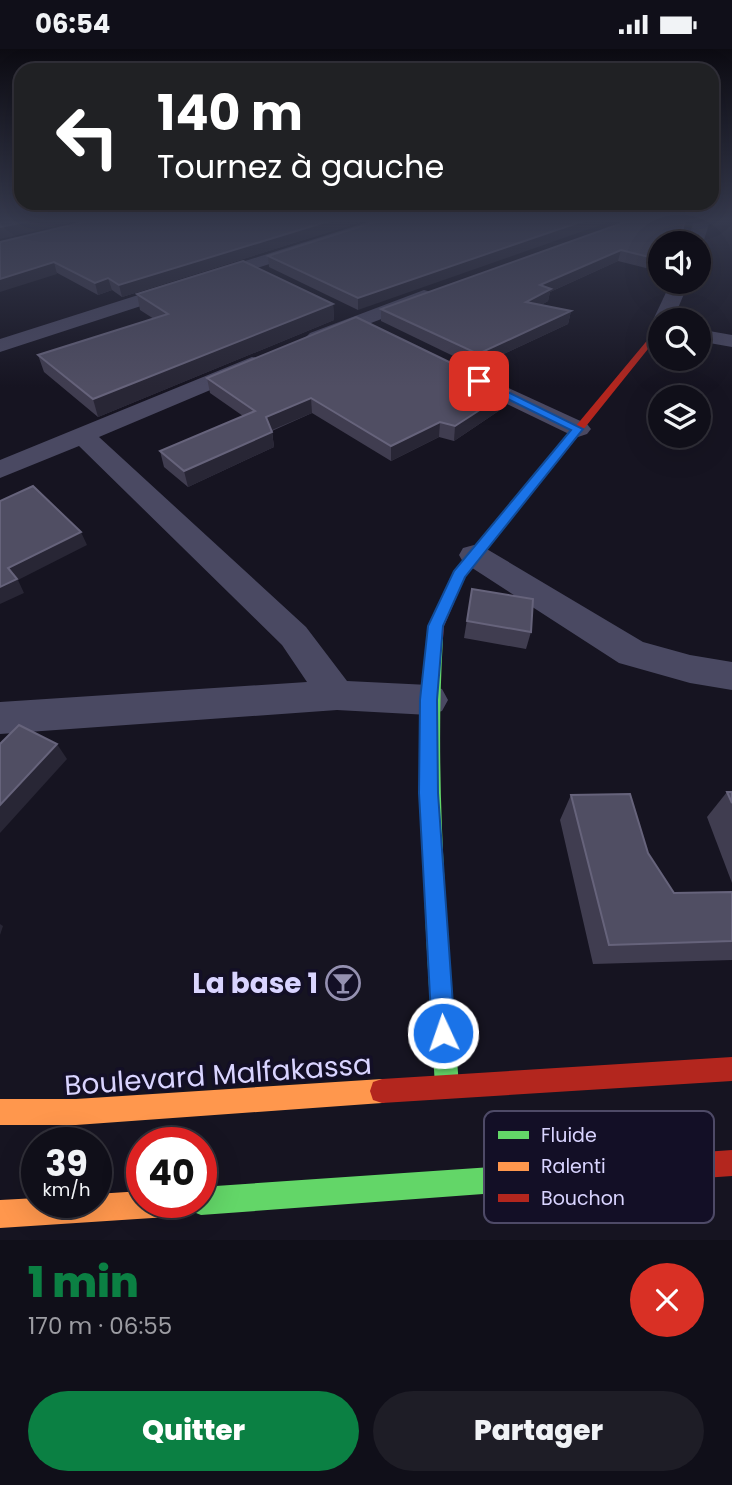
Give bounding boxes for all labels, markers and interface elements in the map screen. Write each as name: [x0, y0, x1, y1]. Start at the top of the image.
text: 06:54: [35, 6, 110, 42]
text: 140 m: [157, 79, 303, 147]
icon: left: [42, 91, 133, 182]
text: Tournez à gauche: [157, 144, 444, 189]
map controls: [648, 231, 711, 448]
button: sound: [648, 231, 711, 294]
button: search: [648, 308, 711, 371]
pin: [449, 351, 509, 411]
icon: arrive: [460, 362, 498, 400]
button: layers: [648, 385, 711, 448]
place label: La base 1: [192, 964, 318, 1003]
bar icon: La base 1: [324, 964, 362, 1002]
position arrow: [406, 996, 480, 1070]
street label: Boulevard Malfakassa: [63, 1045, 373, 1105]
legend: [484, 1111, 714, 1223]
text: Fluide: [541, 1122, 597, 1149]
speed limit sign: 40: [126, 1127, 217, 1218]
text: 39: [45, 1139, 88, 1188]
text: Ralenti: [541, 1153, 606, 1180]
text: km/h: [43, 1177, 90, 1202]
text: Bouchon: [541, 1185, 625, 1212]
text: 1 min: [28, 1253, 139, 1312]
button: close: [630, 1263, 704, 1337]
text: 170 m · 06:55: [28, 1310, 172, 1342]
button: Quitter: [28, 1391, 359, 1471]
button: Partager: [373, 1391, 704, 1471]

